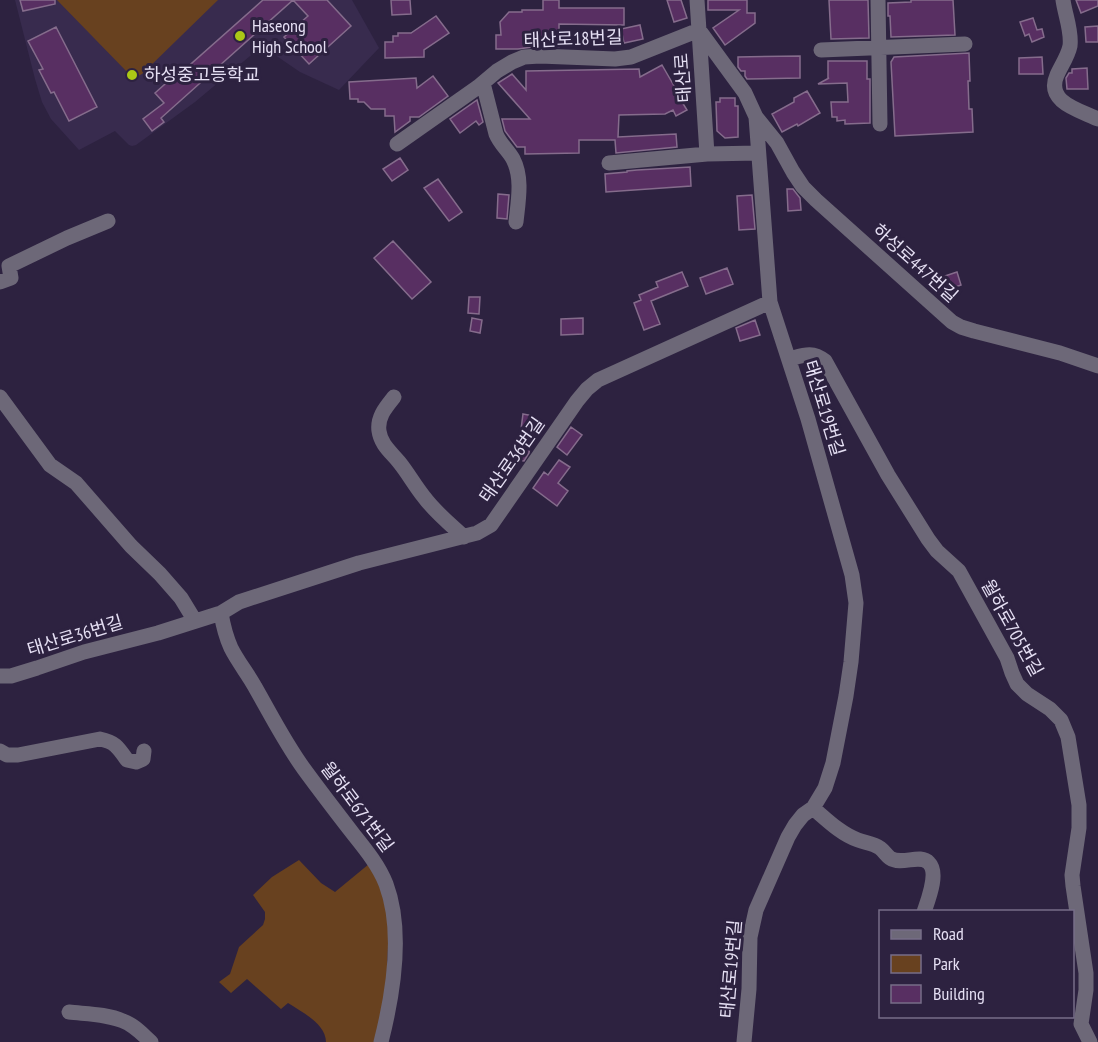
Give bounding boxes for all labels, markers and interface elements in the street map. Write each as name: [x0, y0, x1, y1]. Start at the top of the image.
place label: Haseong High School: [252, 14, 328, 58]
street label: 태산로18번길: [523, 25, 623, 52]
marker: Haseong High School: [233, 29, 247, 43]
street label: 태산로: [669, 52, 696, 104]
place label: 하성중고등학교: [144, 63, 260, 86]
marker: 하성중고등학교: [125, 68, 139, 82]
street label: 하성로447번길: [868, 218, 963, 307]
street label: 태산로19번길: [799, 357, 850, 459]
street label: 태산로36번길: [474, 413, 549, 507]
street label: 월하로705번길: [976, 575, 1048, 680]
street label: 태산로36번길: [24, 610, 126, 661]
street label: 월하로671번길: [316, 757, 399, 856]
legend: [879, 910, 1074, 1018]
street label: 태산로19번길: [715, 919, 746, 1019]
text: Road: [933, 922, 964, 945]
text: Park: [933, 952, 960, 975]
text: Building: [933, 982, 985, 1005]

